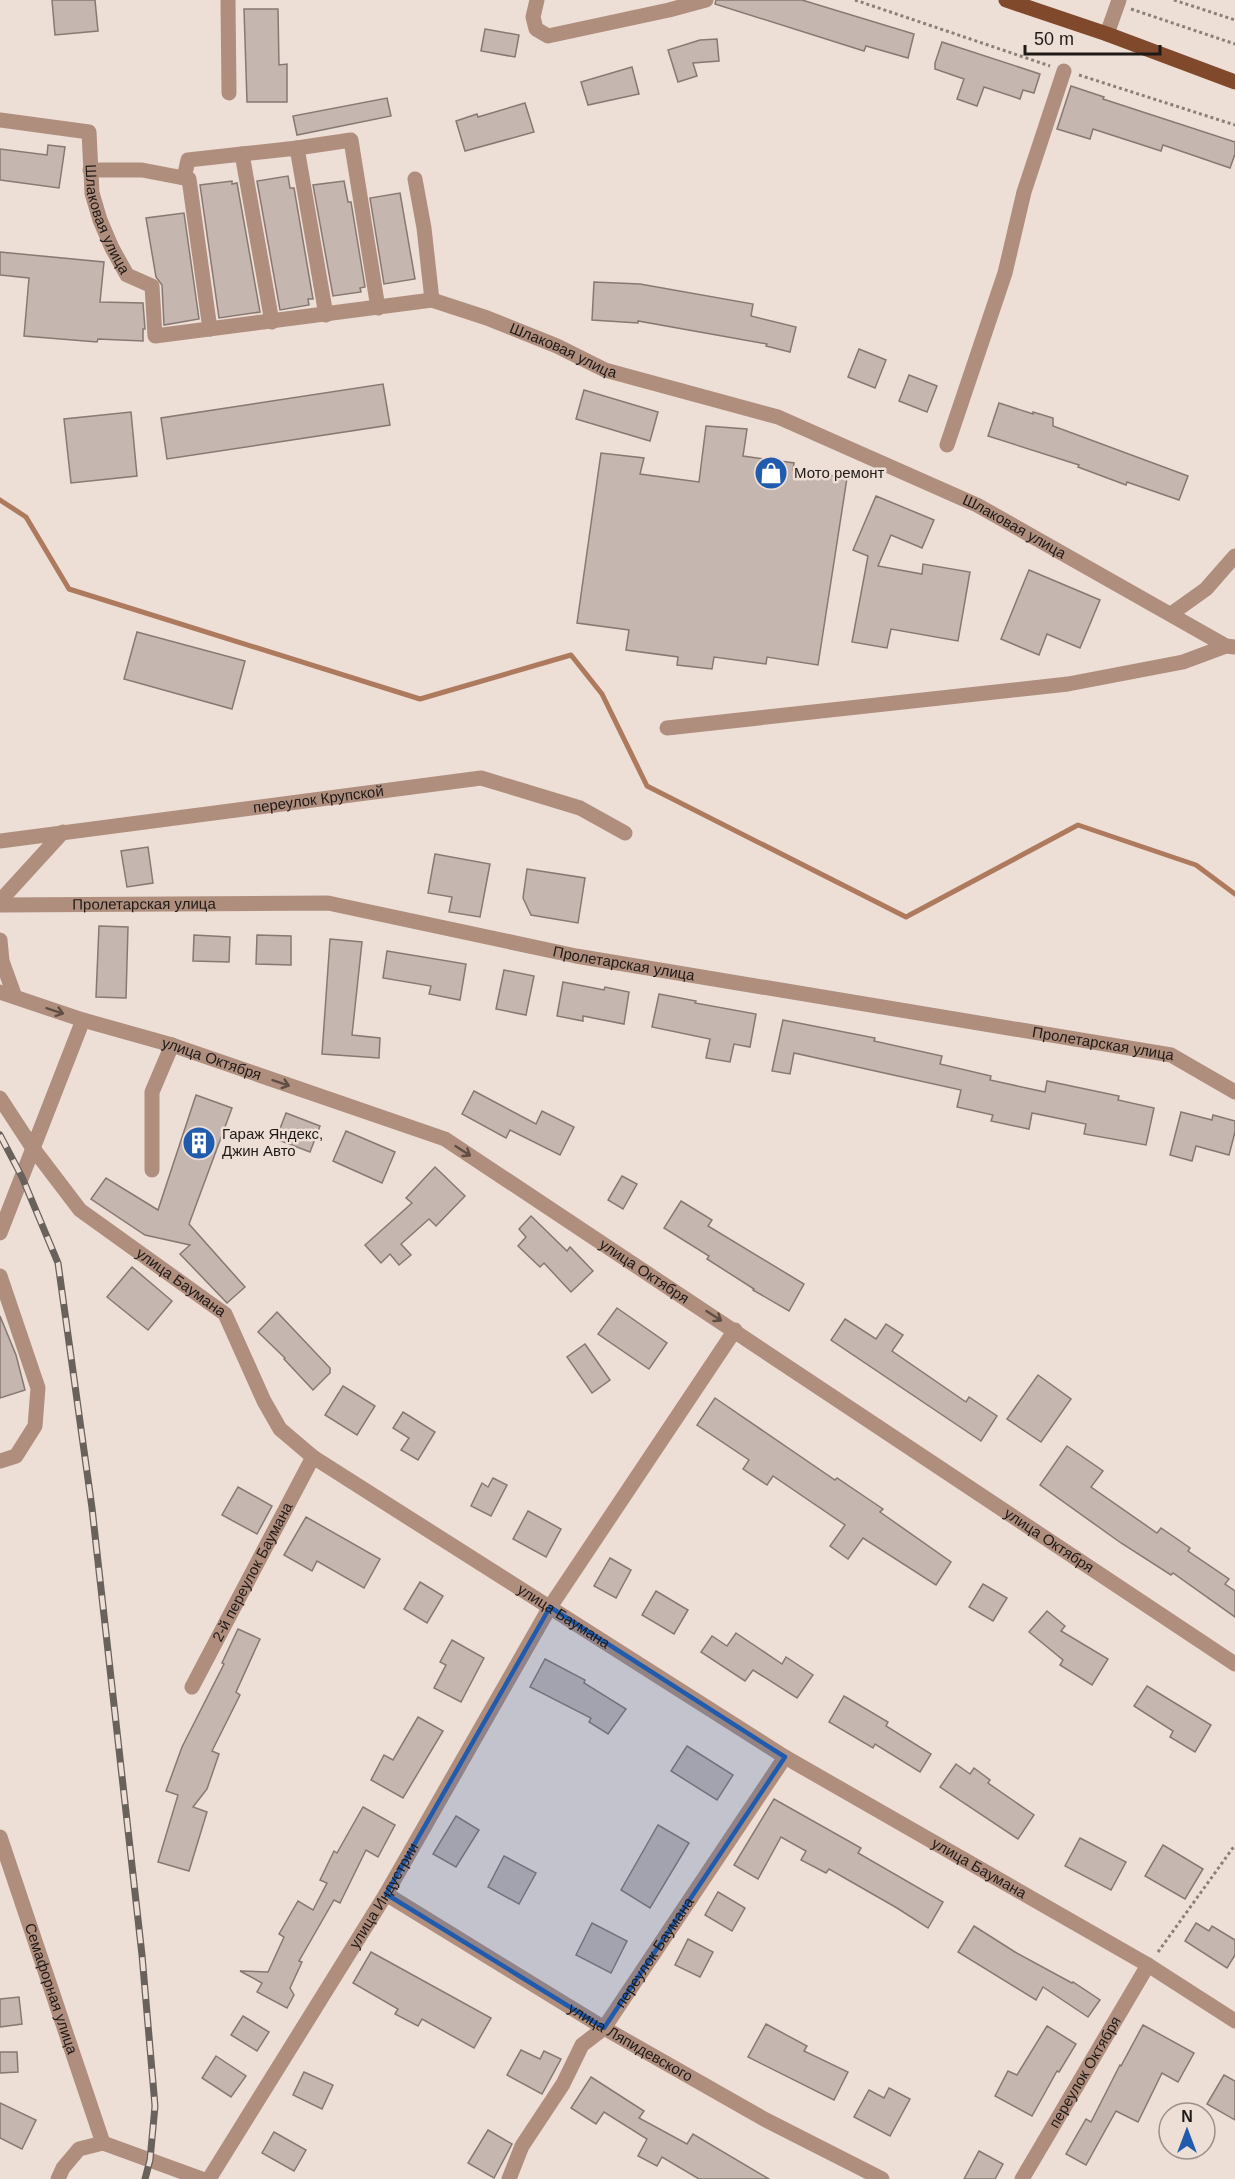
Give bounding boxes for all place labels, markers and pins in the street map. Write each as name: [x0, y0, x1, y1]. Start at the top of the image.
shop icon: Мото ремонт: [753, 455, 789, 491]
place label: Мото ремонт: [794, 464, 885, 481]
building icon: Гараж Яндекс, Джин Авто: [181, 1125, 217, 1161]
place label: Гараж Яндекс, Джин Авто: [222, 1125, 323, 1159]

